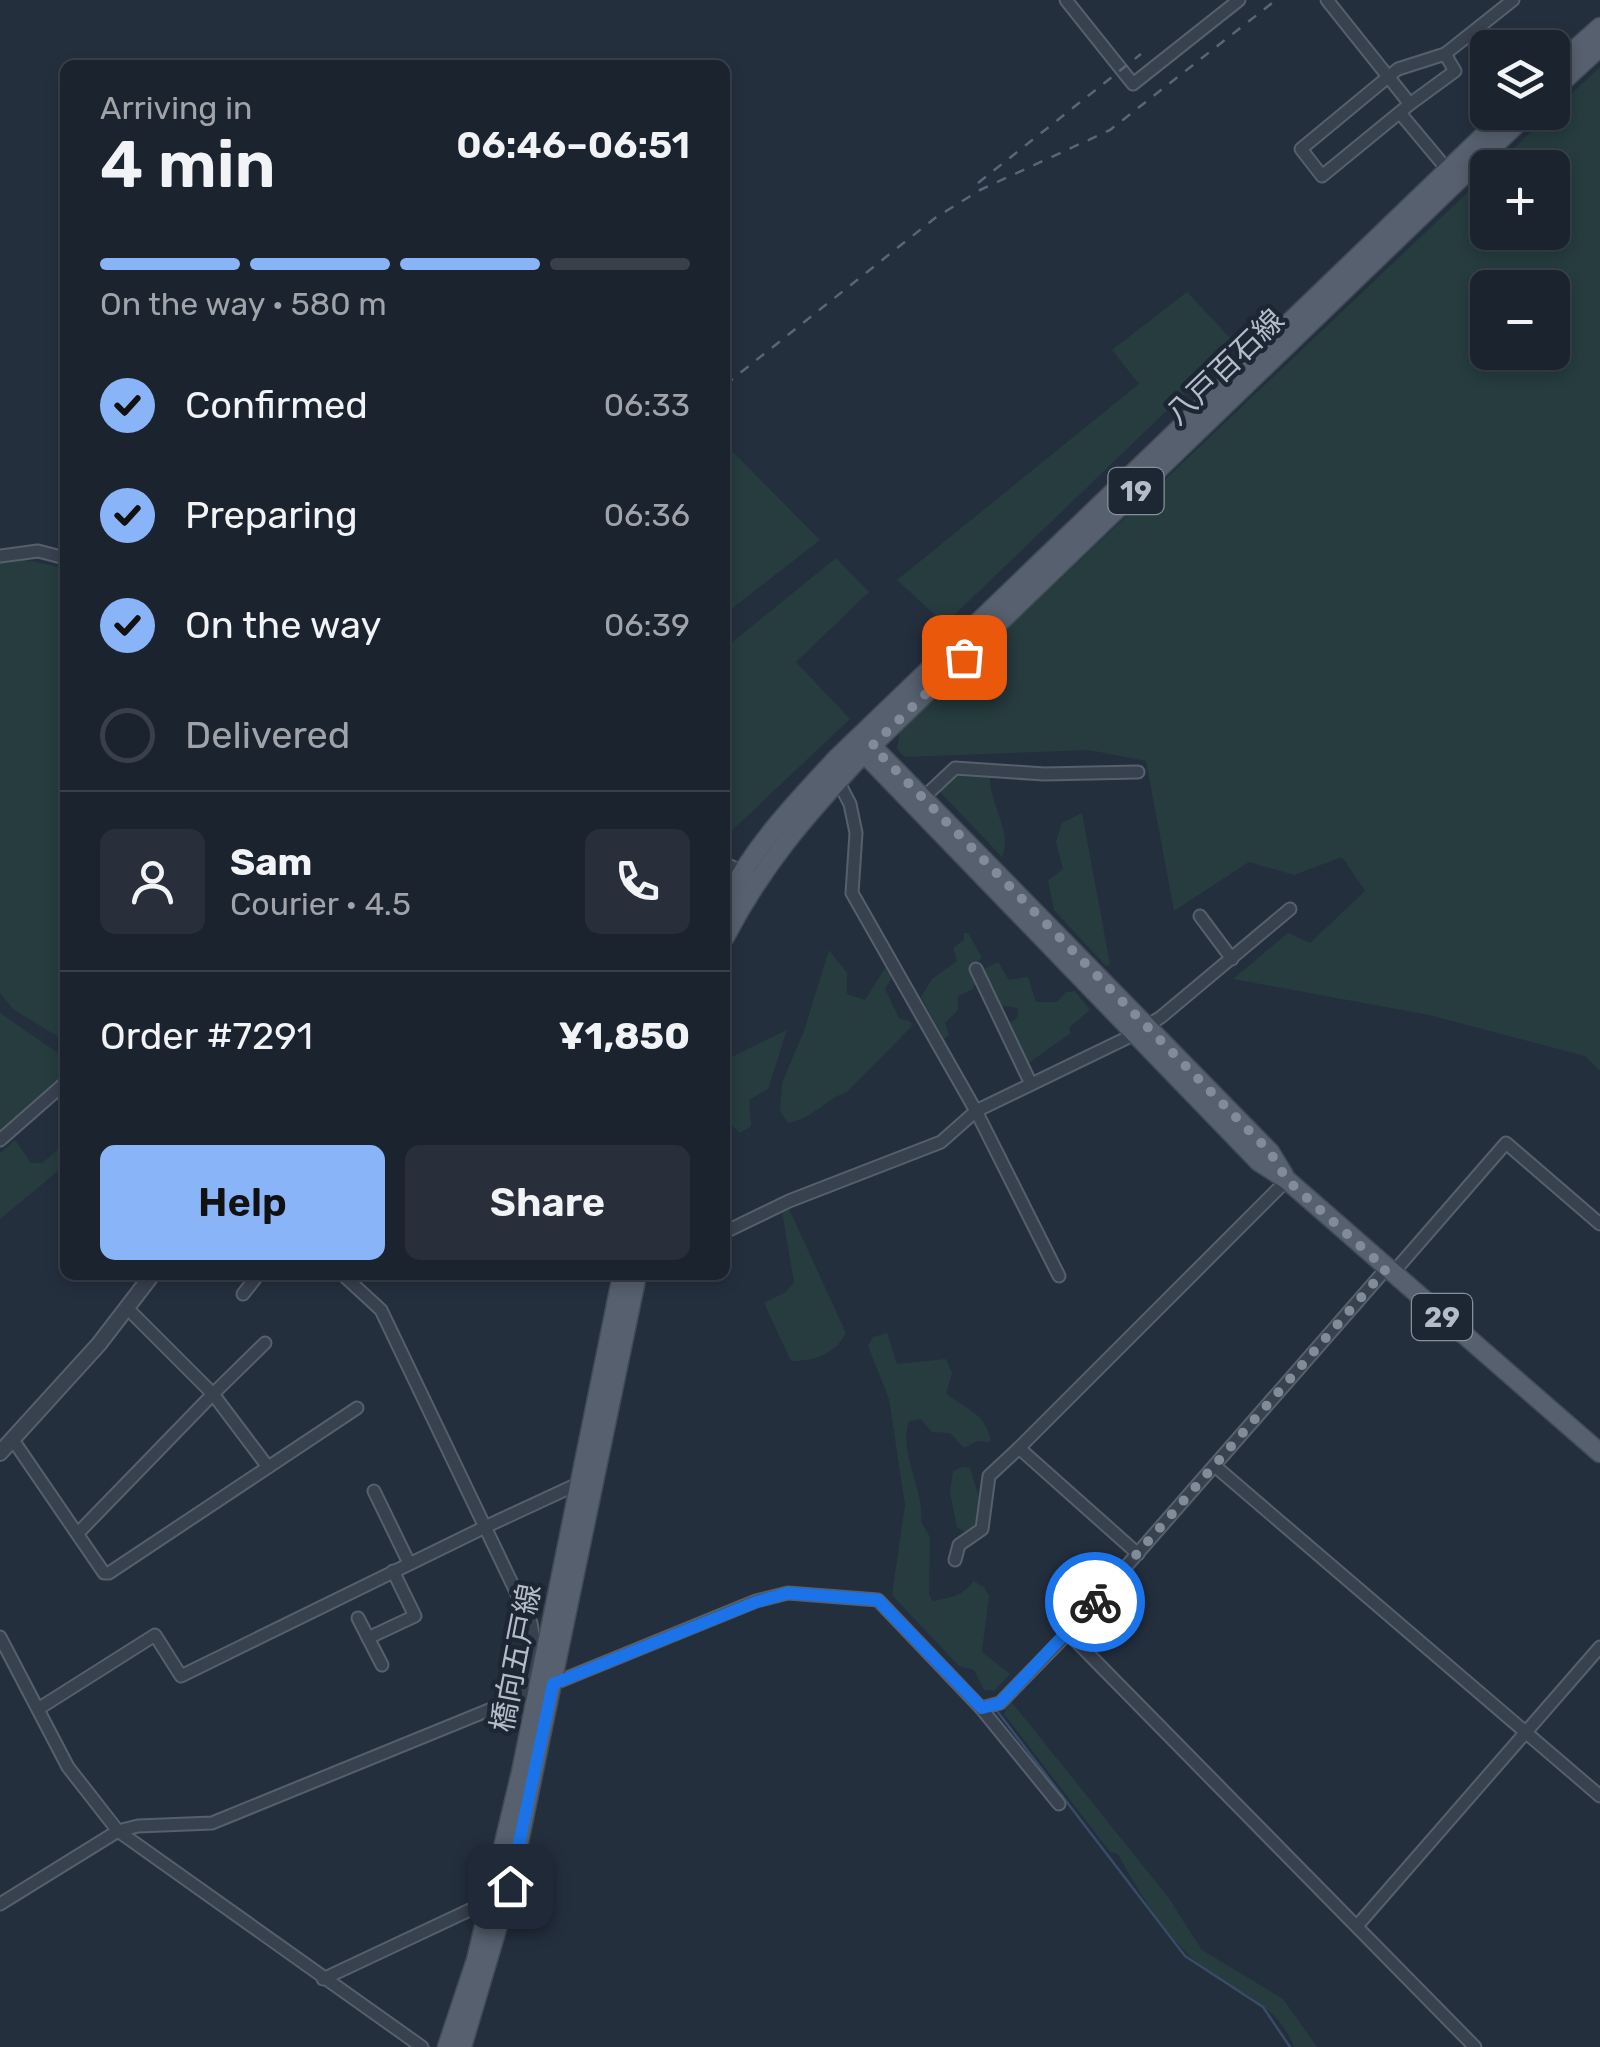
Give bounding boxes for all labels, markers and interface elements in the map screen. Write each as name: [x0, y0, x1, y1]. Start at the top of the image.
map controls: [1470, 30, 1570, 370]
button: layers: [1470, 30, 1570, 130]
text: Arriving in: [100, 89, 252, 127]
text: 06:46–06:51: [456, 122, 690, 168]
text: 4 min: [100, 126, 276, 203]
button: +: [1470, 150, 1570, 250]
button: −: [1470, 270, 1570, 370]
text: On the way · 580 m: [100, 285, 387, 323]
street label: 八戸百石線: [1159, 302, 1291, 432]
icon: check: [100, 378, 155, 433]
text: Confirmed: [185, 382, 368, 428]
text: 06:33: [604, 386, 690, 424]
road number: 19: [1108, 468, 1164, 514]
icon: check: [100, 488, 155, 543]
text: Preparing: [185, 492, 358, 538]
text: 06:36: [604, 496, 690, 534]
icon: check: [100, 598, 155, 653]
text: On the way: [185, 602, 381, 648]
text: 06:39: [604, 606, 690, 644]
pin: [922, 615, 1007, 700]
icon: bag: [937, 630, 992, 685]
text: Delivered: [185, 712, 350, 758]
button: person: [100, 829, 205, 934]
button: phone: [585, 829, 690, 934]
text: Sam: [230, 839, 312, 885]
text: Courier · 4.5: [230, 885, 411, 923]
text: Order #7291: [100, 1013, 313, 1059]
text: ¥1,850: [558, 1013, 690, 1059]
button: Help: [100, 1145, 385, 1260]
button: Share: [405, 1145, 690, 1260]
road number: 29: [1412, 1294, 1472, 1340]
courier: [1045, 1552, 1145, 1652]
icon: bike: [1068, 1575, 1123, 1630]
street label: 橋向五戸線: [484, 1581, 548, 1735]
pin: [468, 1844, 553, 1929]
icon: home: [483, 1859, 538, 1914]

